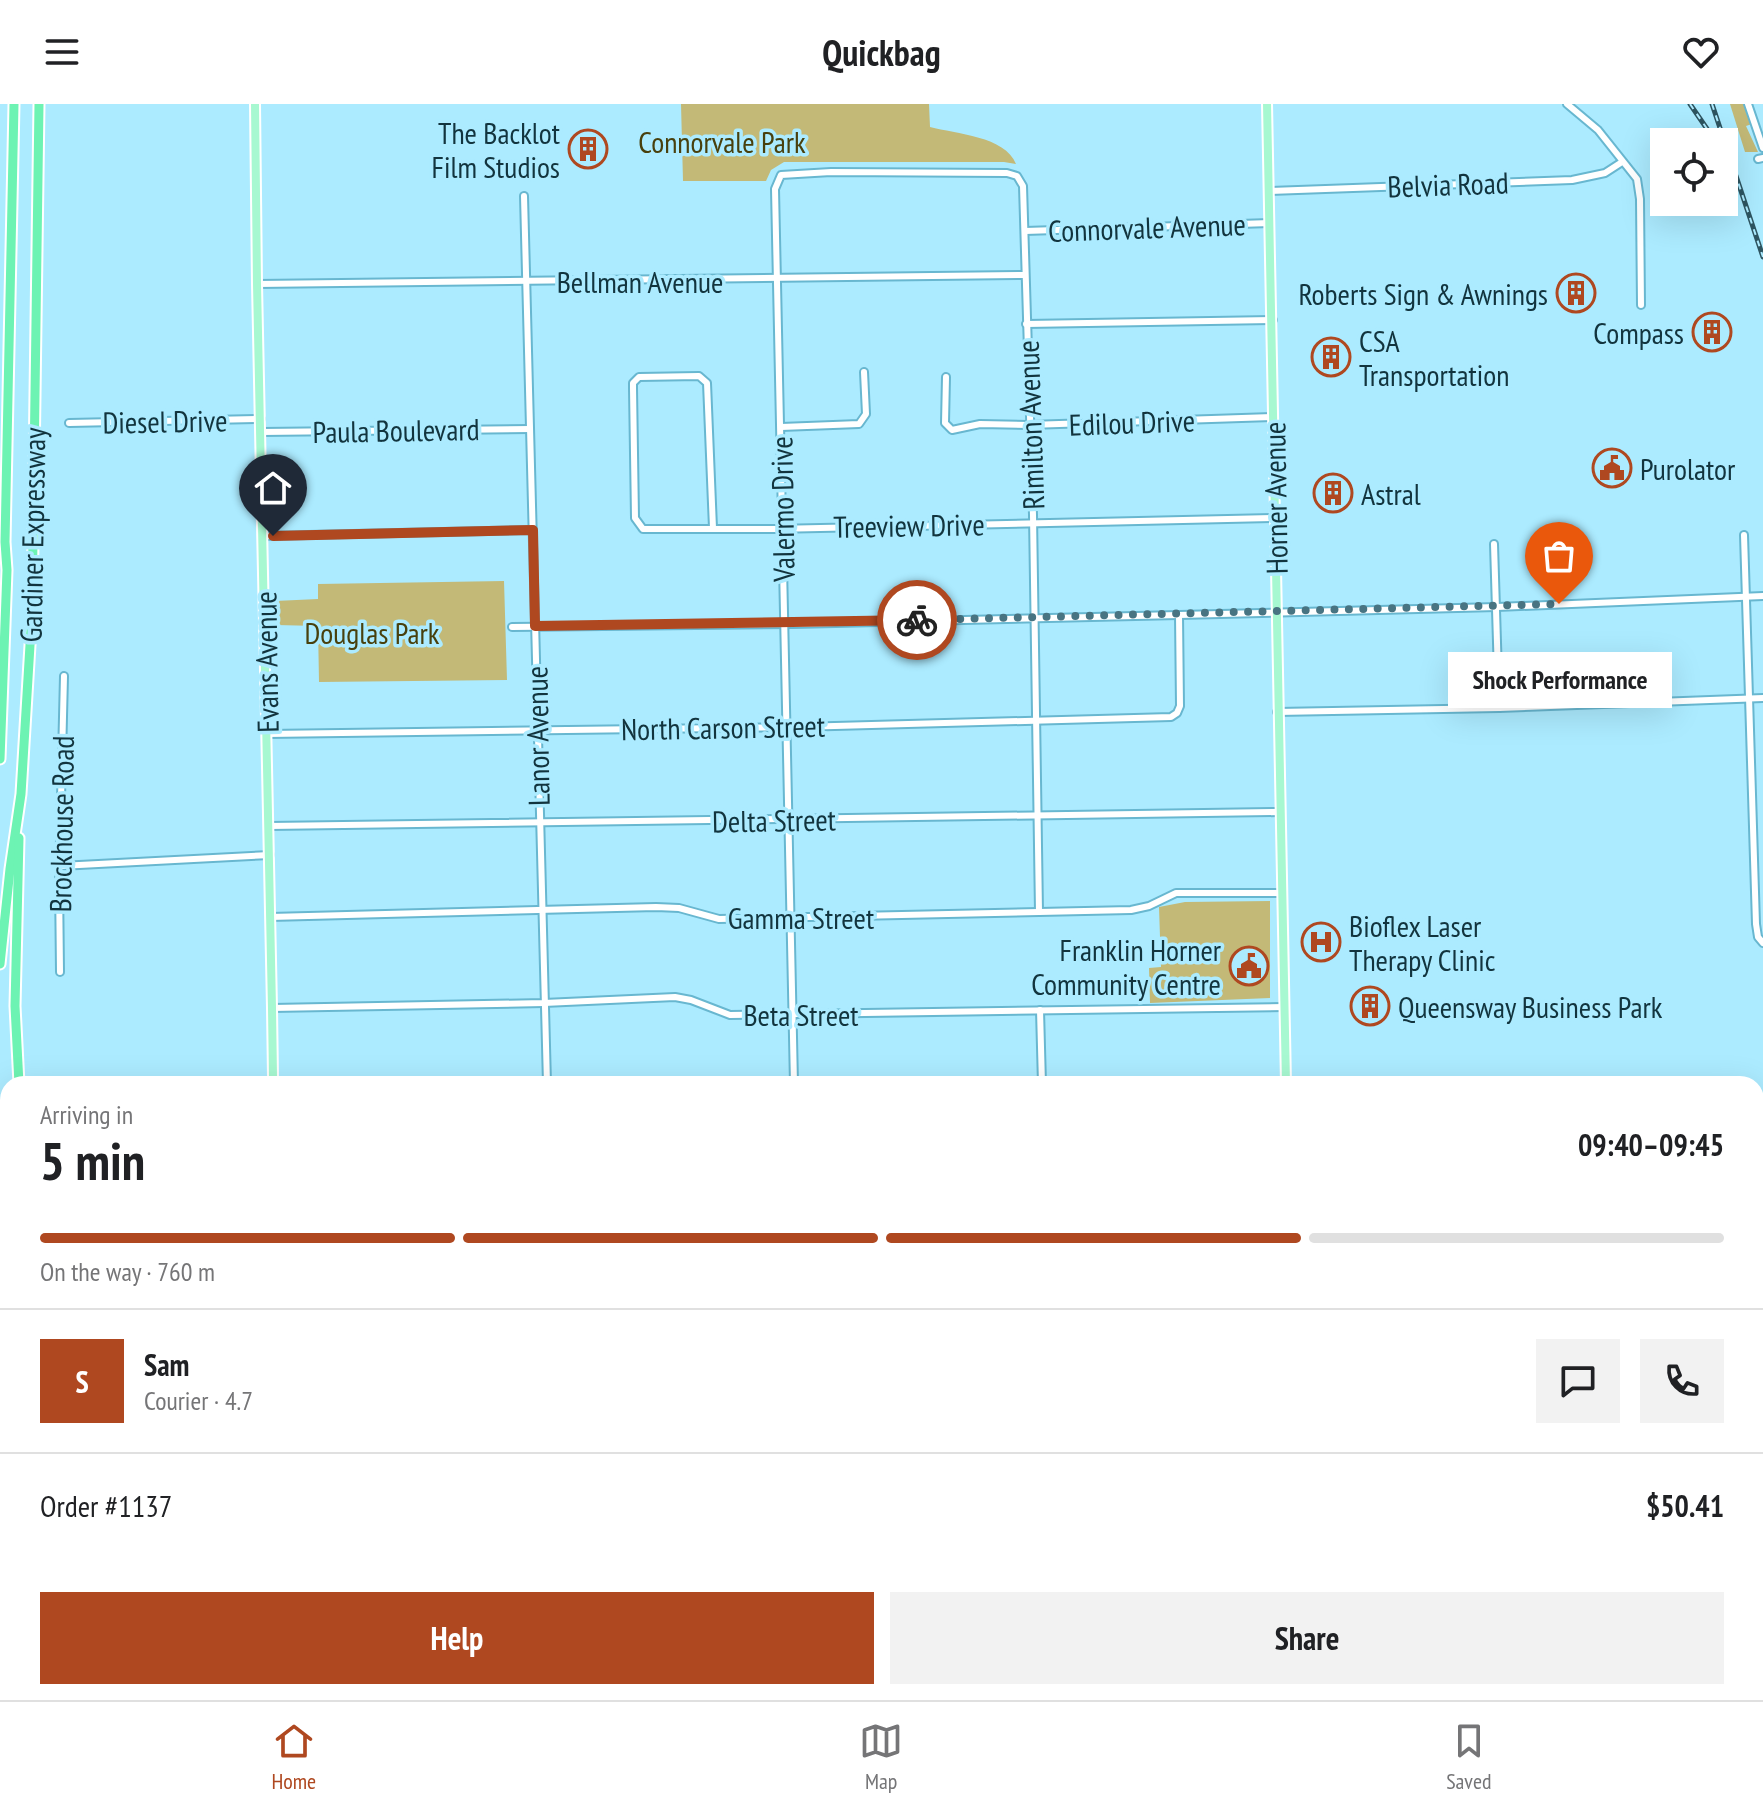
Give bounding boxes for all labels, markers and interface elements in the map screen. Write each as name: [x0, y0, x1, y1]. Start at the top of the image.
text: Quickbag: [822, 29, 941, 76]
icon: menu: [40, 30, 84, 74]
icon: heart: [1679, 30, 1723, 74]
place label: The Backlot Film Studios: [432, 113, 561, 186]
park label: Connorvale Park: [638, 122, 806, 161]
building icon: The Backlot Film Studios: [567, 128, 609, 170]
map controls: [1650, 128, 1738, 216]
button: locate: [1650, 128, 1738, 216]
street label: Belvia Road: [1387, 162, 1509, 206]
street label: Connorvale Avenue: [1047, 204, 1247, 250]
street label: Bellman Avenue: [557, 262, 723, 301]
building icon: Roberts Sign & Awnings: [1555, 272, 1597, 314]
place label: Roberts Sign & Awnings: [1298, 274, 1548, 313]
building icon: Compass: [1691, 311, 1733, 353]
place label: Compass: [1593, 313, 1684, 352]
place label: CSA Transportation: [1359, 321, 1509, 394]
building icon: CSA Transportation: [1310, 336, 1352, 378]
street label: Rimilton Avenue: [1008, 340, 1052, 510]
street label: Diesel Drive: [102, 400, 228, 442]
street label: Edilou Drive: [1068, 400, 1196, 444]
street label: Paula Boulevard: [312, 409, 480, 451]
street label: Horner Avenue: [1254, 421, 1296, 575]
street label: Gardiner Expressway: [11, 427, 53, 643]
street label: Valermo Drive: [761, 436, 803, 583]
public building icon: Purolator: [1591, 447, 1633, 489]
place label: Purolator: [1640, 449, 1736, 488]
pin: [239, 454, 307, 536]
icon: home: [251, 466, 295, 510]
building icon: Astral: [1312, 472, 1354, 514]
place label: Astral: [1361, 474, 1421, 513]
street label: Treeview Drive: [833, 504, 985, 546]
pin: [1525, 522, 1593, 604]
icon: bag: [1537, 534, 1581, 578]
courier: [877, 580, 957, 660]
street label: Evans Avenue: [245, 591, 287, 733]
icon: bike: [895, 598, 939, 642]
park label: Douglas Park: [305, 613, 440, 652]
callout: Shock Performance: [1447, 652, 1671, 708]
text: Shock Performance: [1472, 663, 1648, 696]
street label: Lanor Avenue: [516, 666, 558, 806]
street label: North Carson Street: [621, 706, 826, 748]
street label: Brockhouse Road: [40, 735, 82, 913]
street label: Delta Street: [712, 799, 837, 841]
street label: Gamma Street: [728, 898, 875, 937]
place label: Bioflex Laser Therapy Clinic: [1349, 906, 1496, 979]
hospital icon: Bioflex Laser Therapy Clinic: [1300, 921, 1342, 963]
place label: Franklin Horner Community Centre: [1031, 930, 1222, 1003]
public building icon: Franklin Horner Community Centre: [1228, 945, 1270, 987]
building icon: Queensway Business Park: [1349, 985, 1391, 1027]
place label: Queensway Business Park: [1398, 987, 1663, 1026]
street label: Beta Street: [743, 995, 859, 1034]
text: Arriving in: [40, 1098, 133, 1131]
text: 09:40–09:45: [1578, 1125, 1724, 1164]
text: 5 min: [40, 1127, 145, 1194]
text: On the way · 760 m: [40, 1255, 215, 1288]
button: chat: [1536, 1339, 1620, 1423]
button: phone: [1640, 1339, 1724, 1423]
text: Sam: [144, 1345, 189, 1384]
text: S: [75, 1362, 89, 1401]
text: Courier · 4.7: [144, 1384, 253, 1417]
text: Order #1137: [40, 1486, 172, 1525]
text: $50.41: [1646, 1486, 1724, 1525]
button: Help: [40, 1592, 874, 1684]
button: Share: [890, 1592, 1724, 1684]
tab: Home: [271, 1719, 316, 1795]
tab: Map: [859, 1719, 903, 1795]
tab: Saved: [1446, 1719, 1492, 1795]

